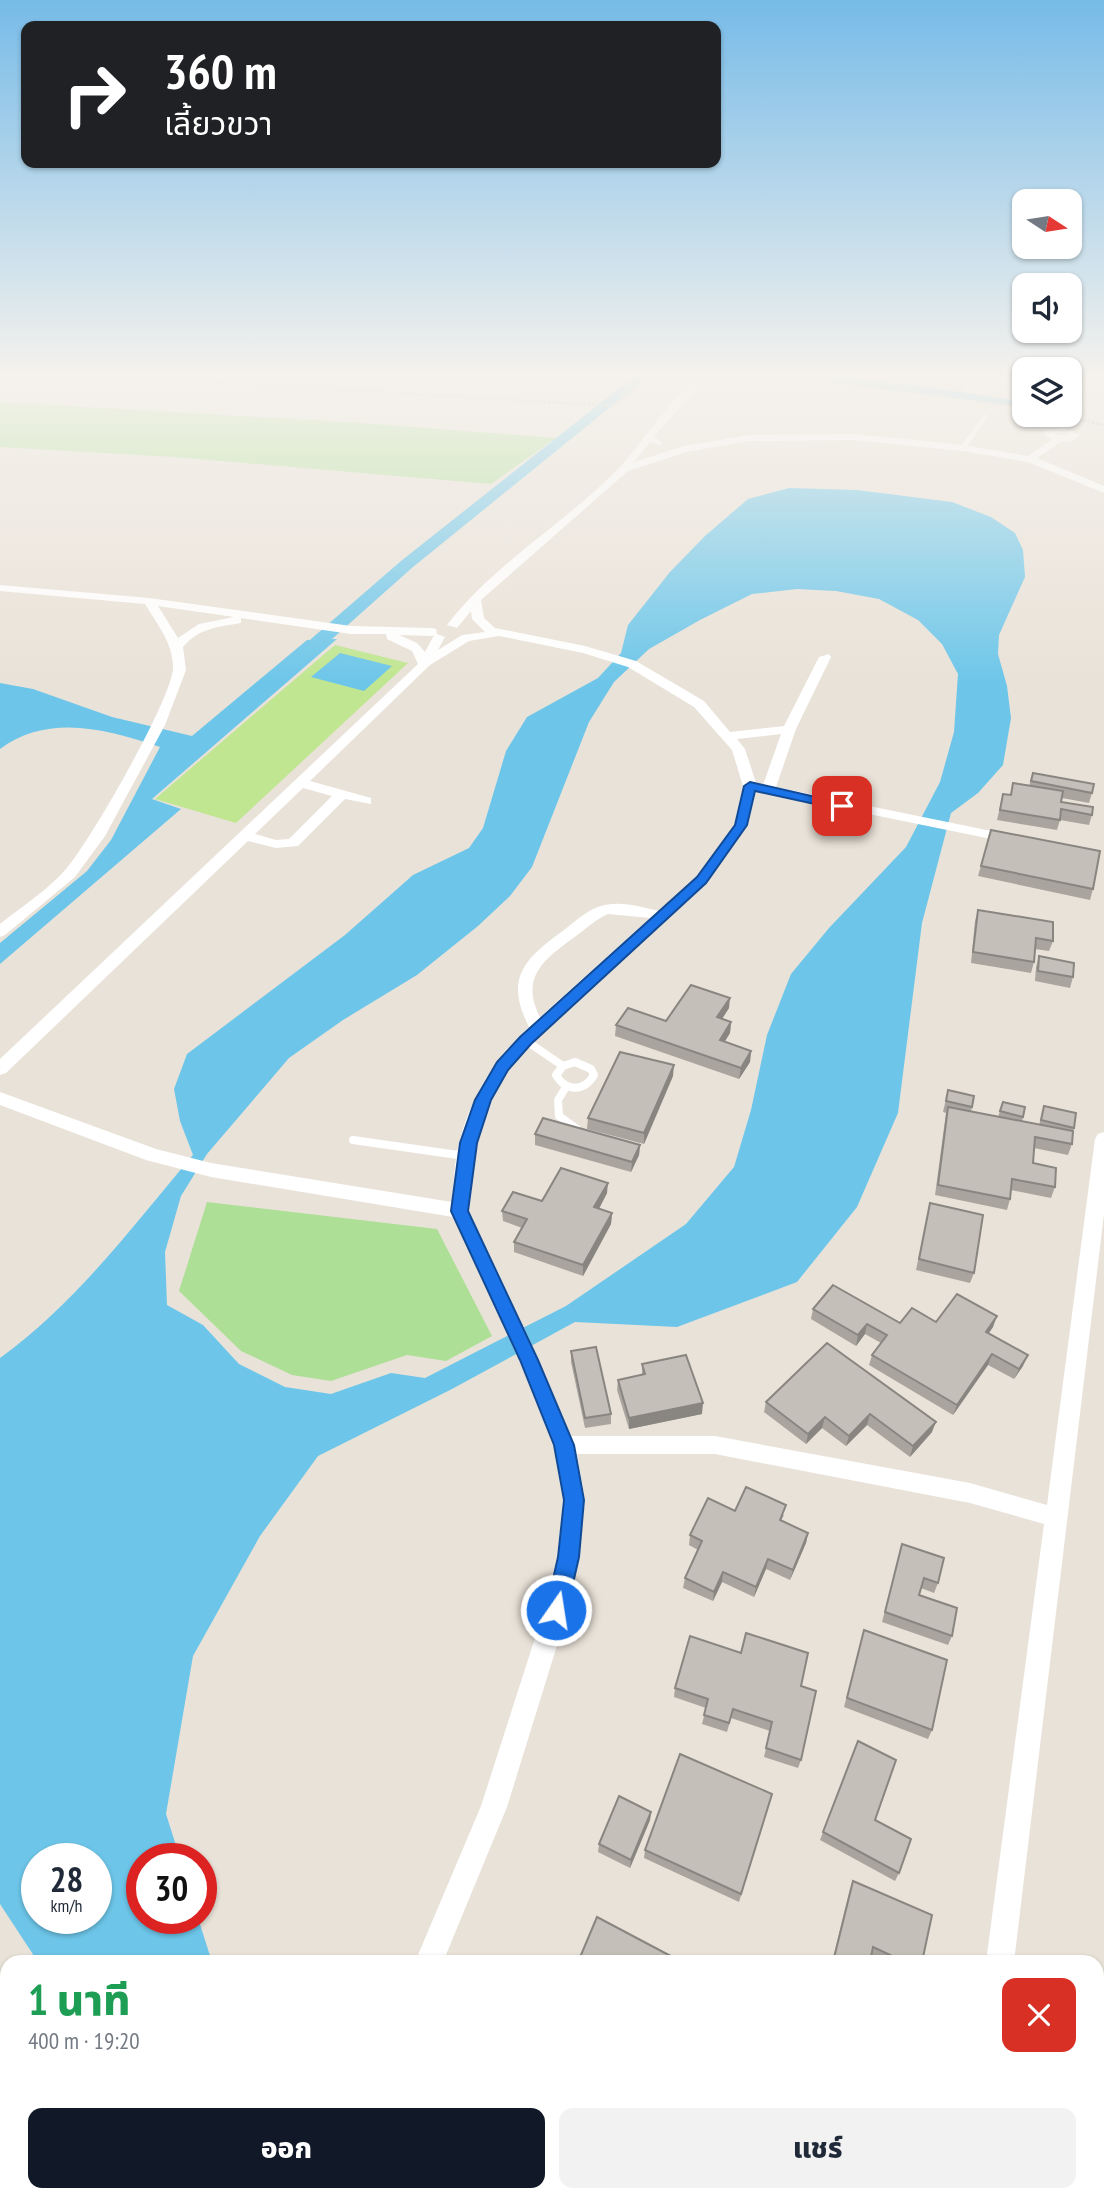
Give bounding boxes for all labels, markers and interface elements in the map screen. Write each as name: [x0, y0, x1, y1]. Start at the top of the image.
text: 360 m: [164, 39, 277, 103]
icon: right: [49, 49, 140, 140]
text: เลี้ยวขวา: [164, 102, 272, 144]
north arrow: [1012, 189, 1082, 259]
map controls: [1012, 189, 1082, 427]
button: sound: [1012, 273, 1082, 343]
button: layers: [1012, 357, 1082, 427]
pin: [812, 776, 872, 836]
icon: arrive: [823, 787, 861, 825]
position arrow: [519, 1573, 593, 1647]
speed limit sign: 30: [126, 1843, 217, 1934]
text: 28: [50, 1856, 83, 1902]
text: km/h: [51, 1894, 82, 1917]
text: 1 นาที: [28, 1972, 130, 2027]
button: close: [1002, 1978, 1076, 2052]
text: 400 m · 19:20: [28, 2026, 140, 2055]
button: ออก: [28, 2108, 545, 2188]
button: แชร์: [559, 2108, 1076, 2188]

